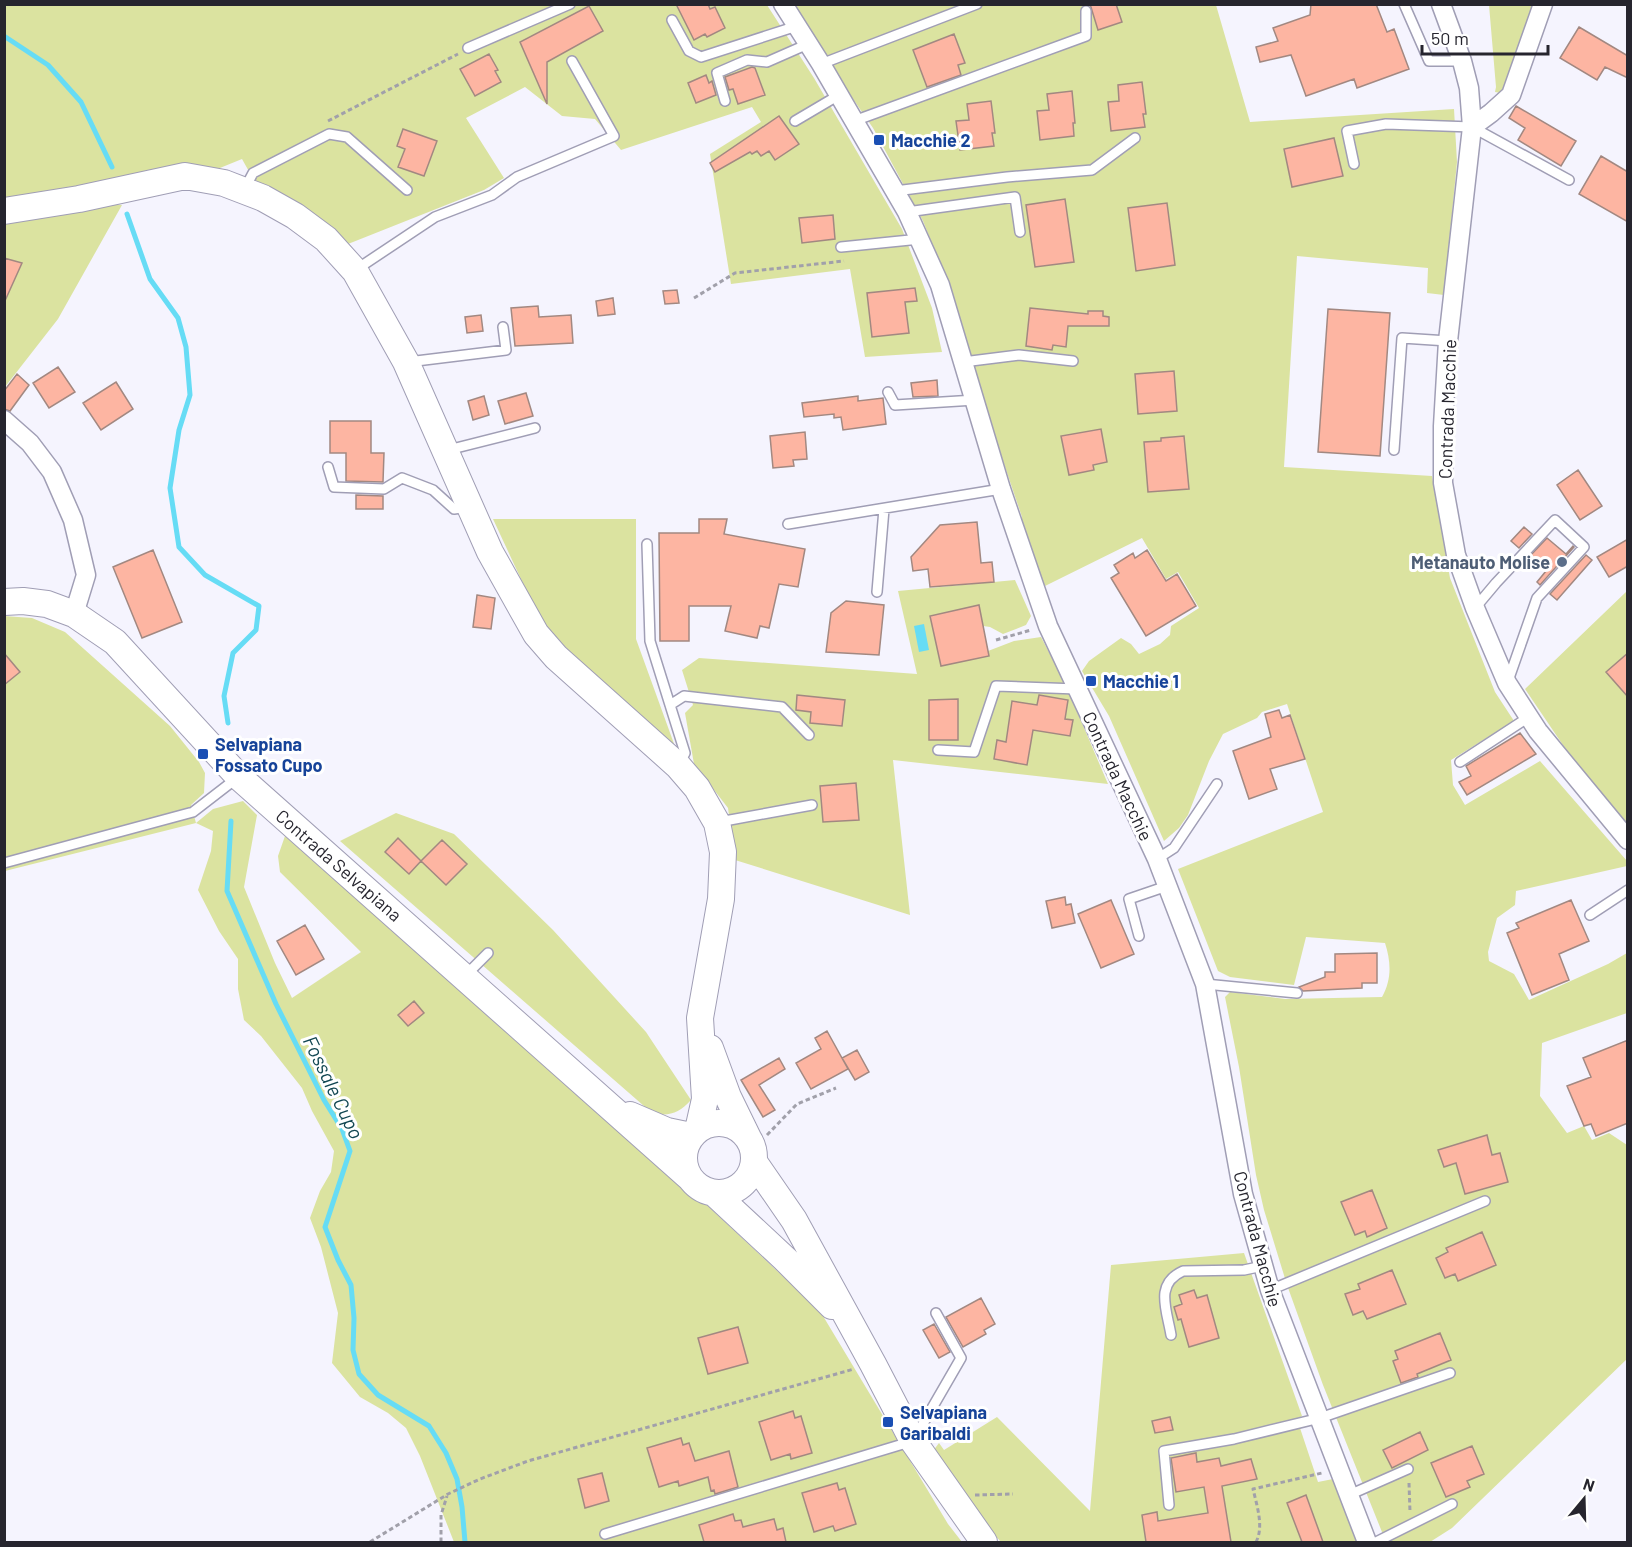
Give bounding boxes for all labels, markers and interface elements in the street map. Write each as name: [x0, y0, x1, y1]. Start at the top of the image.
scale bar: [1422, 18, 1548, 56]
text: 50 m: [1431, 27, 1469, 49]
place label: Macchie 2: [891, 129, 971, 151]
marker: Macchie 2: [872, 133, 886, 147]
street label: Contrada Macchie: [1434, 339, 1460, 479]
place label: Metanauto Molise: [1411, 551, 1550, 573]
marker: Metanauto Molise: [1555, 555, 1569, 569]
place label: Macchie 1: [1103, 670, 1179, 692]
marker: Macchie 1: [1084, 674, 1098, 688]
street label: Contrada Macchie: [1078, 708, 1158, 844]
place label: Selvapiana Fossato Cupo: [215, 733, 323, 776]
marker: Selvapiana Fossato Cupo: [196, 747, 210, 761]
street label: Contrada Selvapiana: [272, 804, 406, 926]
water label: Fossale Cupo: [299, 1032, 369, 1142]
street label: Contrada Macchie: [1229, 1169, 1287, 1309]
place label: Selvapiana Garibaldi: [900, 1401, 987, 1444]
marker: Selvapiana Garibaldi: [881, 1415, 895, 1429]
north arrow: [1554, 1469, 1614, 1529]
text: N: [1581, 1474, 1597, 1495]

